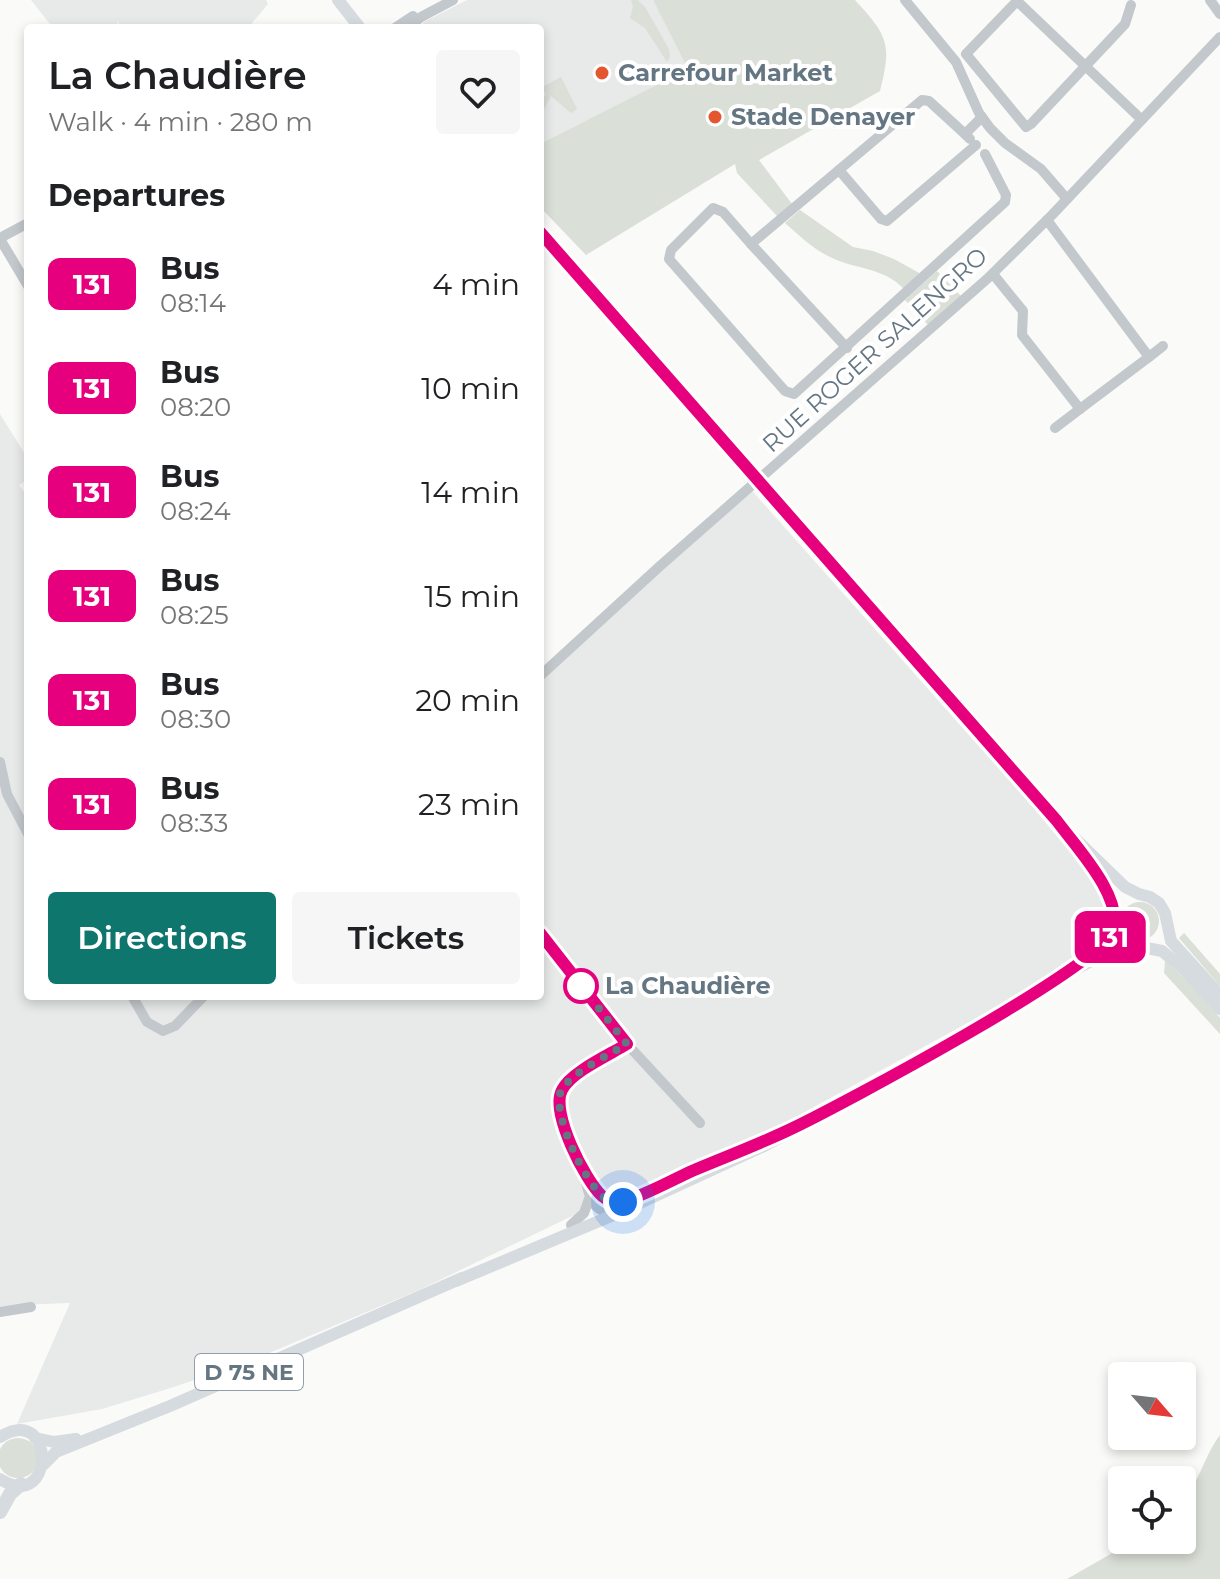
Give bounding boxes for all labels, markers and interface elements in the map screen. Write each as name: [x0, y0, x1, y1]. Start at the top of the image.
button: heart: [436, 50, 520, 134]
text: La Chaudière: [48, 52, 307, 99]
place label: Carrefour Market: [618, 58, 833, 87]
marker: Carrefour Market: [593, 64, 611, 82]
place label: Stade Denayer: [731, 102, 915, 131]
text: Walk · 4 min · 280 m: [48, 106, 313, 138]
marker: Stade Denayer: [706, 108, 724, 126]
text: Departures: [48, 177, 225, 214]
street label: RUE ROGER SALENGRO: [756, 241, 993, 458]
text: Bus: [160, 250, 220, 287]
text: 4 min: [432, 266, 520, 303]
text: 131: [73, 267, 111, 301]
text: 08:14: [160, 287, 226, 319]
text: Bus: [160, 354, 220, 391]
text: 10 min: [421, 370, 520, 407]
text: 131: [73, 371, 111, 405]
text: 08:20: [160, 391, 231, 423]
text: Bus: [160, 458, 220, 495]
text: 14 min: [421, 474, 520, 511]
text: 131: [73, 475, 111, 509]
text: 08:24: [160, 495, 231, 527]
text: Bus: [160, 562, 220, 599]
text: 15 min: [424, 578, 520, 615]
text: 131: [73, 579, 111, 613]
text: 08:25: [160, 599, 229, 631]
text: Bus: [160, 666, 220, 703]
text: 20 min: [415, 682, 520, 719]
text: 131: [73, 683, 111, 717]
text: 08:30: [160, 703, 231, 735]
text: Bus: [160, 770, 220, 807]
text: 23 min: [418, 786, 520, 823]
text: 131: [73, 787, 111, 821]
text: 08:33: [160, 807, 229, 839]
button: Directions: [48, 892, 276, 984]
button: Tickets: [292, 892, 520, 984]
line badge: 131: [1064, 911, 1156, 963]
text: 131: [1091, 920, 1129, 954]
marker: La Chaudière: [564, 969, 598, 1003]
place label: La Chaudière: [605, 971, 771, 1000]
your location: [603, 1182, 643, 1222]
road number: D 75 NE: [195, 1354, 303, 1390]
north arrow: [1108, 1362, 1196, 1450]
map controls: [1108, 1362, 1196, 1554]
button: locate: [1108, 1466, 1196, 1554]

